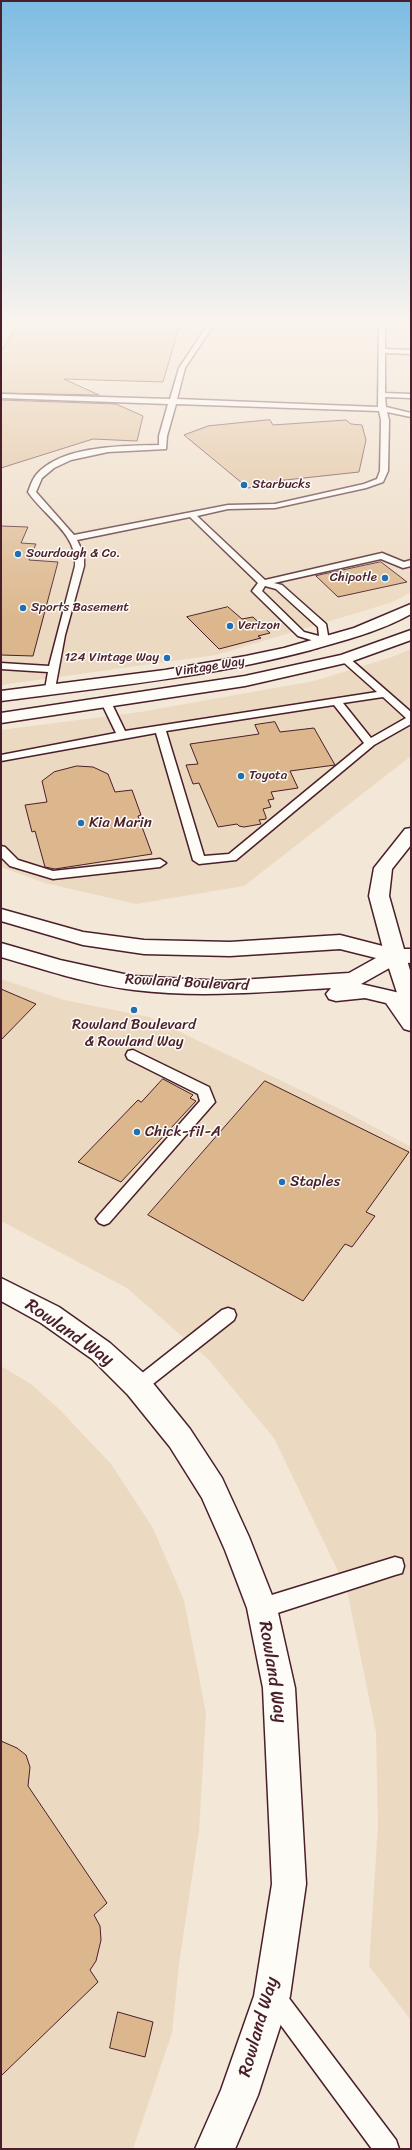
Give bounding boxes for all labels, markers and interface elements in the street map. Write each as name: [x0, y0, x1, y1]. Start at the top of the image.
place label: Starbucks: [252, 477, 310, 493]
marker: Starbucks: [239, 480, 249, 490]
place label: Sourdough & Co.: [26, 546, 120, 562]
marker: Sourdough & Co.: [13, 549, 23, 559]
place label: Chipotle: [330, 570, 377, 586]
marker: Chipotle: [380, 573, 390, 583]
place label: Sports Basement: [31, 600, 129, 616]
marker: Sports Basement: [18, 603, 28, 613]
place label: Verizon: [238, 618, 280, 634]
marker: Verizon: [225, 621, 235, 631]
place label: 124 Vintage Way: [64, 650, 159, 666]
marker: 124 Vintage Way: [162, 653, 172, 663]
street label: Vintage Way: [174, 654, 246, 680]
place label: Toyota: [249, 768, 287, 784]
marker: Toyota: [236, 771, 246, 781]
place label: Kia Marin: [89, 814, 152, 832]
marker: Kia Marin: [76, 818, 86, 828]
street label: Rowland Boulevard: [125, 971, 249, 995]
marker: Rowland Boulevard & Rowland Way: [129, 1005, 139, 1015]
place label: Rowland Boulevard & Rowland Way: [72, 1016, 196, 1051]
place label: Chick-fil-A: [145, 1123, 221, 1141]
marker: Chick-fil-A: [132, 1127, 142, 1137]
place label: Staples: [290, 1173, 340, 1191]
marker: Staples: [277, 1177, 287, 1187]
street label: Rowland Way: [21, 1295, 117, 1371]
street label: Rowland Way: [253, 1620, 291, 1724]
street label: Rowland Way: [234, 1975, 284, 2079]

